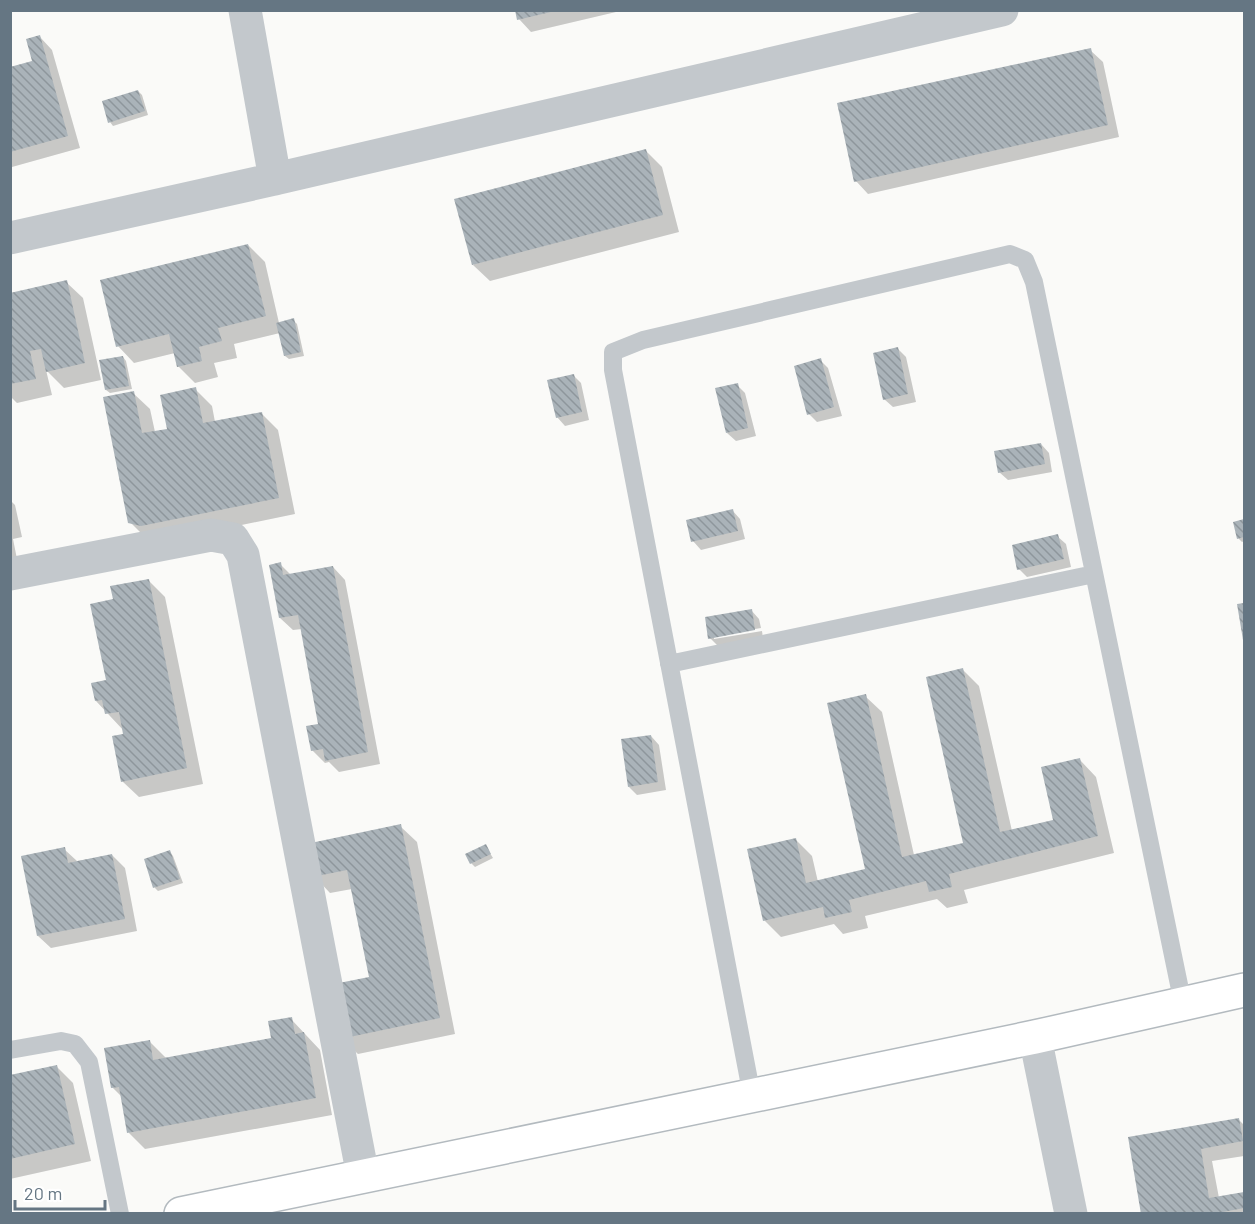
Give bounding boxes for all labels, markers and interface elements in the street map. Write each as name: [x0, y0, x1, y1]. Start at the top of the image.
scale bar: [15, 1173, 105, 1211]
text: 20 m: [24, 1182, 62, 1204]

